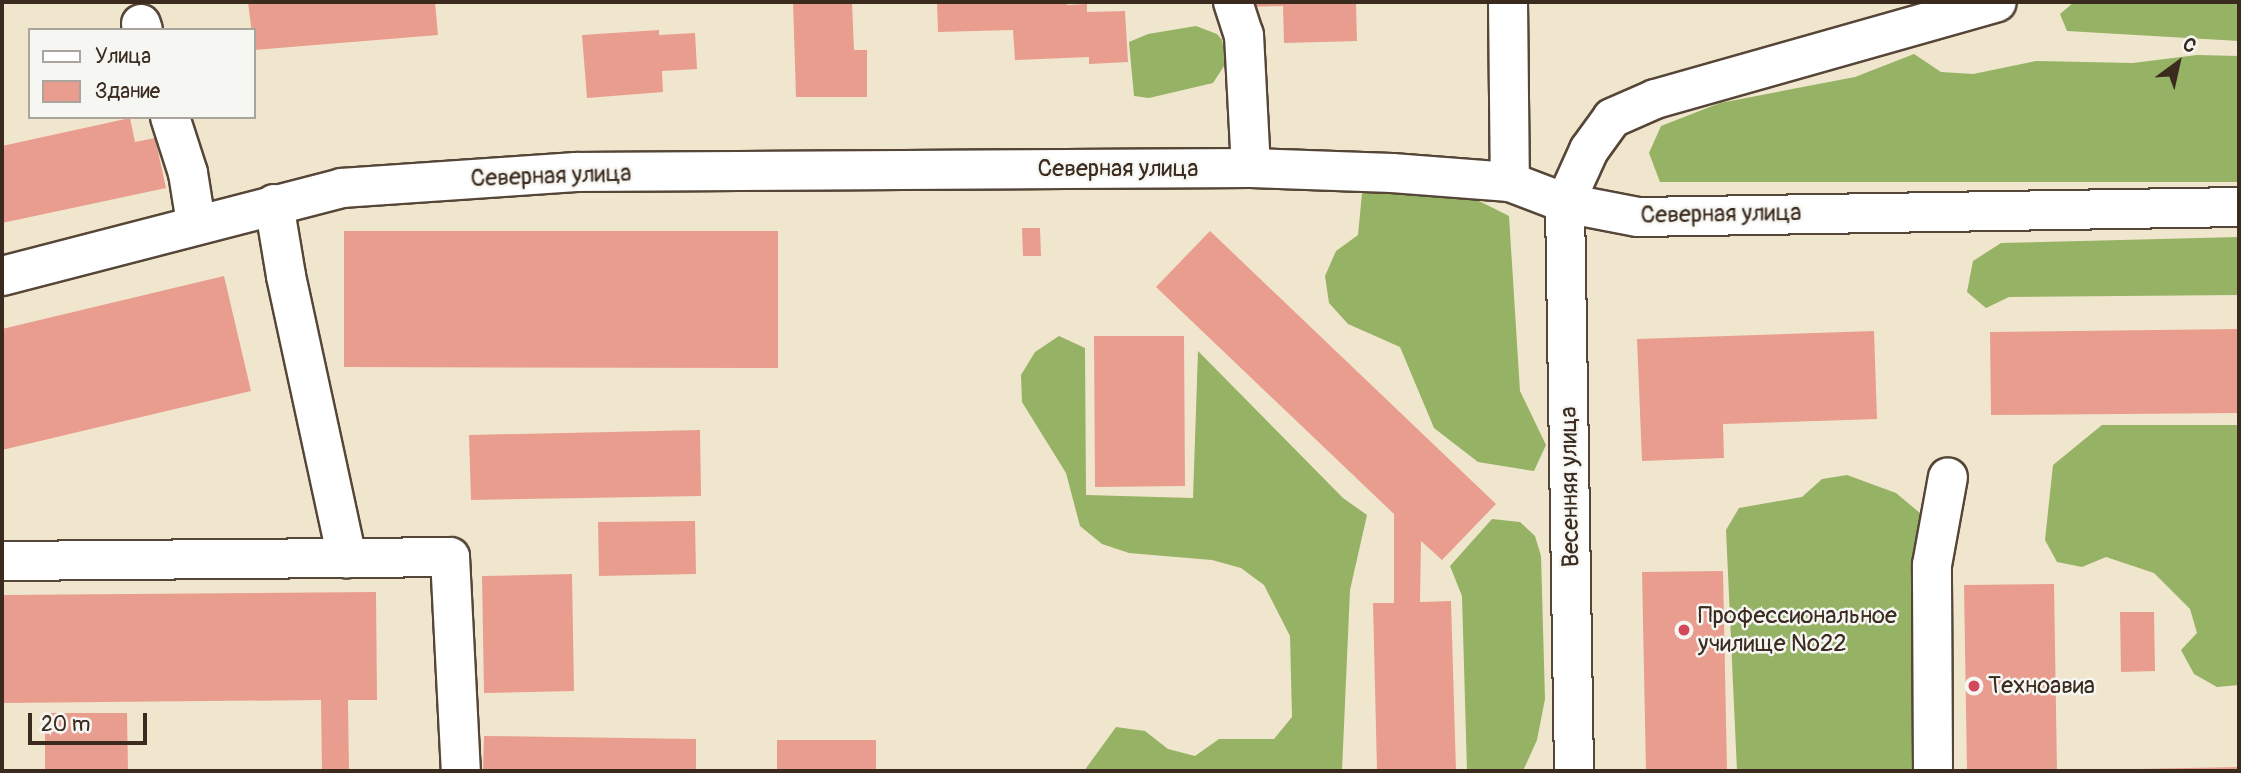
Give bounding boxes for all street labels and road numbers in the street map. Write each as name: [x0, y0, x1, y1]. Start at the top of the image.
street label: Северная улица: [1038, 155, 1198, 183]
street label: Северная улица: [470, 159, 632, 193]
street label: Северная улица: [1640, 198, 1802, 230]
street label: Весенняя улица: [1554, 406, 1586, 568]

